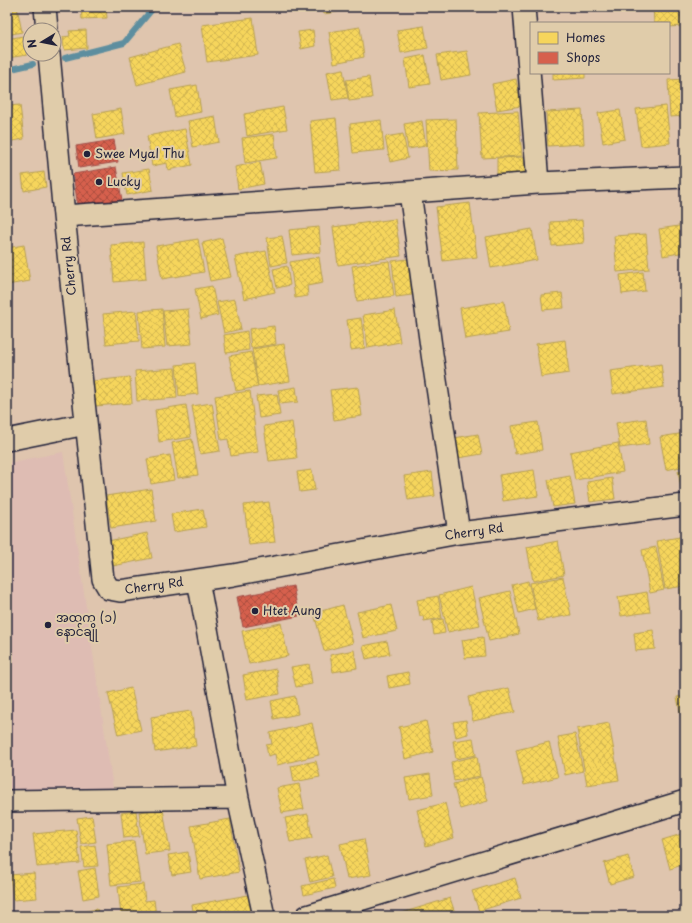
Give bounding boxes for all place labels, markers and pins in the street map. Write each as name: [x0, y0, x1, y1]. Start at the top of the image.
place label: Swee Myal Thu: [95, 144, 185, 162]
marker: Swee Myal Thu: [82, 149, 92, 159]
place label: Lucky: [107, 172, 141, 190]
marker: Lucky: [94, 177, 104, 187]
place label: Htet Aung: [263, 601, 322, 619]
marker: Htet Aung: [250, 606, 260, 616]
place label: အထက (၁) နောင်ချို: [56, 608, 117, 642]
marker: အထက (၁) နောင်ချို: [43, 620, 53, 630]

